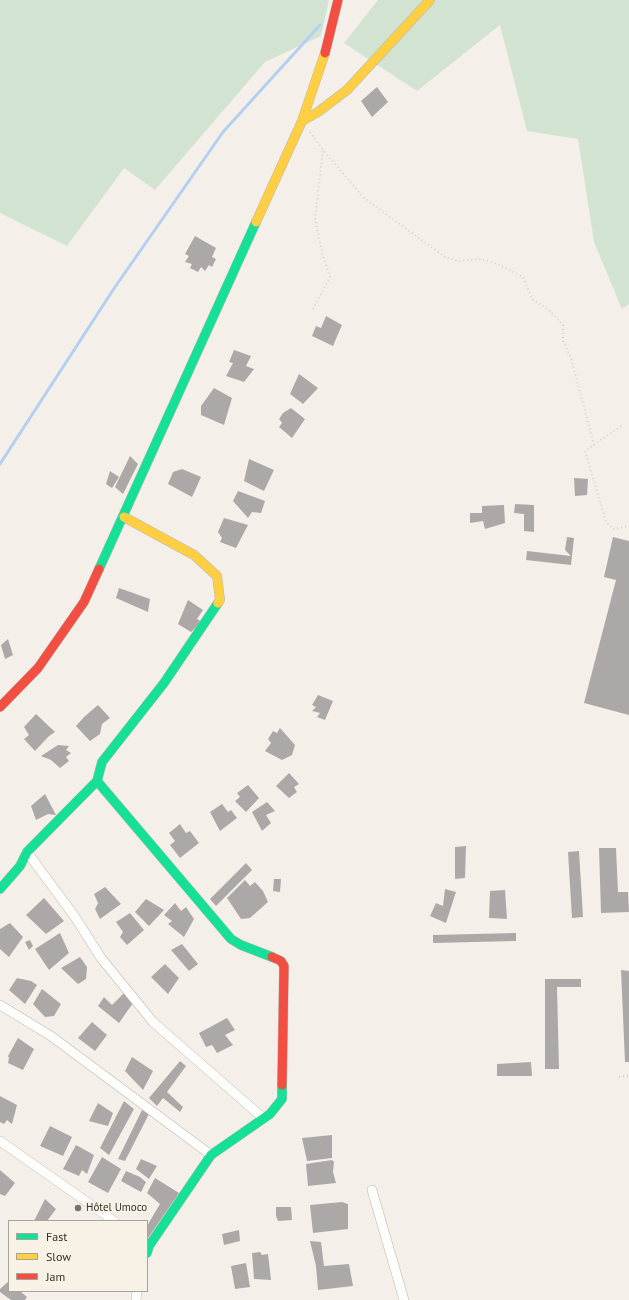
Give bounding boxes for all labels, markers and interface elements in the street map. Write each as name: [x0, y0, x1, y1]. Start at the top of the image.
place label: Hôtel Umoco: [86, 1201, 147, 1215]
marker: Hôtel Umoco: [73, 1203, 83, 1213]
legend: [8, 1220, 148, 1292]
text: Fast: [46, 1229, 67, 1244]
text: Slow: [46, 1249, 71, 1264]
text: Jam: [46, 1269, 65, 1284]

